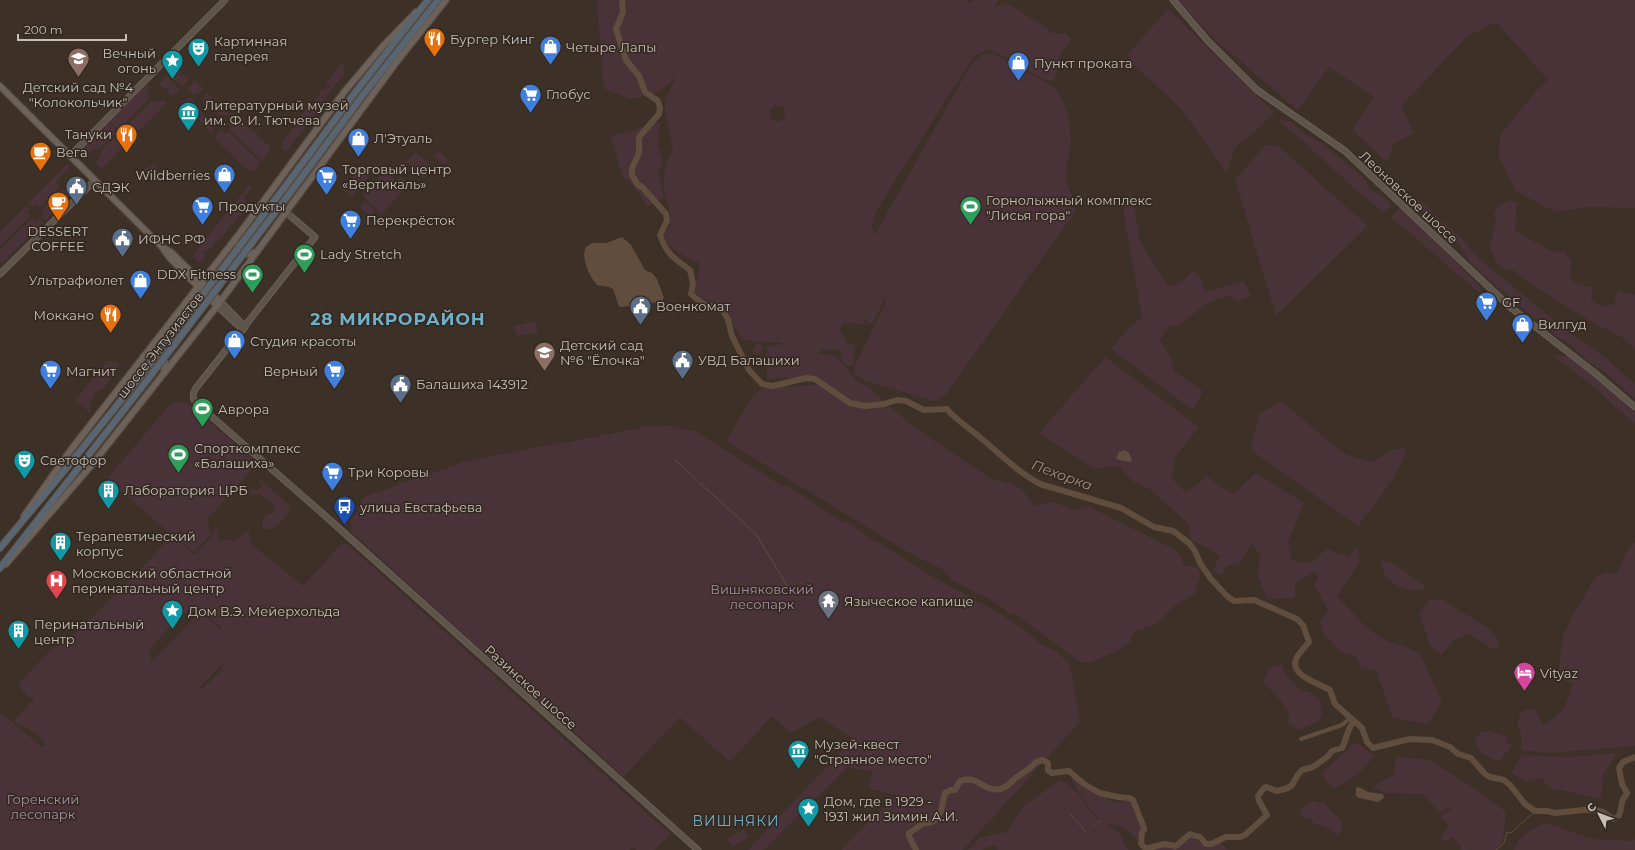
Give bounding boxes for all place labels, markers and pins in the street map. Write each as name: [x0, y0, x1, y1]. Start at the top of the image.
restaurant icon: Бургер Кинг: [421, 26, 447, 59]
place label: Бургер Кинг: [450, 31, 535, 47]
place label: Картинная галерея: [214, 33, 287, 64]
shop icon: Четыре Лапы: [537, 34, 563, 67]
theatre icon: Картинная галерея: [186, 35, 212, 68]
place label: Четыре Лапы: [566, 39, 657, 55]
place label: Вечный огонь: [103, 45, 156, 76]
school or university icon: Детский сад №4 "Колокольчик": [65, 46, 91, 79]
place icon: Вечный огонь: [159, 47, 185, 80]
shop icon: Пункт проката: [1005, 50, 1031, 83]
place label: Пункт проката: [1034, 55, 1132, 71]
place label: Детский сад №4 "Колокольчик": [23, 79, 134, 110]
supermarket icon: Глобус: [518, 81, 544, 114]
place label: Глобус: [546, 86, 591, 102]
place label: Литературный музей им. Ф. И. Тютчева: [204, 97, 349, 128]
museum icon: Литературный музей им. Ф. И. Тютчева: [176, 99, 202, 132]
restaurant icon: Тануки: [114, 121, 140, 154]
shop icon: Л'Этуаль: [346, 125, 372, 158]
place label: Тануки: [65, 126, 112, 142]
place label: Л'Этуаль: [374, 130, 432, 146]
cafe icon: Вега: [28, 139, 54, 172]
place label: Вега: [56, 144, 88, 160]
place label: Торговый центр «Вертикаль»: [342, 161, 452, 192]
shop icon: Wildberries: [212, 162, 238, 195]
supermarket icon: Торговый центр «Вертикаль»: [313, 163, 339, 196]
place label: Wildberries: [135, 167, 210, 183]
public building icon: СДЭК: [64, 174, 90, 207]
place label: СДЭК: [92, 179, 130, 195]
cafe icon: DESSERT COFFEE: [45, 190, 71, 223]
place label: Горнолыжный комплекс "Лисья гора": [986, 192, 1152, 223]
supermarket icon: Продукты: [189, 193, 215, 226]
sports icon: Горнолыжный комплекс "Лисья гора": [958, 194, 984, 227]
place label: Продукты: [218, 198, 285, 214]
supermarket icon: Перекрёсток: [337, 207, 363, 240]
place label: Перекрёсток: [366, 212, 456, 228]
place label: DESSERT COFFEE: [28, 223, 89, 254]
public building icon: ИФНС РФ: [109, 226, 135, 259]
place label: ИФНС РФ: [138, 231, 205, 247]
sports icon: Lady Stretch: [291, 241, 317, 274]
place label: Lady Stretch: [320, 246, 402, 262]
sports icon: DDX Fitness: [239, 261, 265, 294]
place label: DDX Fitness: [157, 266, 236, 282]
shop icon: Ультрафиолет: [127, 267, 153, 300]
place label: Ультрафиолет: [29, 272, 125, 288]
supermarket icon: GF: [1473, 289, 1499, 322]
public building icon: Военкомат: [628, 293, 654, 326]
place label: GF: [1502, 294, 1520, 310]
place label: Военкомат: [656, 298, 731, 314]
restaurant icon: Моккано: [97, 302, 123, 335]
place label: Моккано: [34, 307, 94, 323]
shop icon: Вилгуд: [1510, 311, 1536, 344]
place label: Вилгуд: [1538, 316, 1587, 332]
shop icon: Студия красоты: [222, 328, 248, 361]
place label: Студия красоты: [250, 333, 356, 349]
place label: Детский сад №6 "Ёлочка": [560, 337, 645, 368]
school or university icon: Детский сад №6 "Ёлочка": [531, 339, 557, 372]
public building icon: УВД Балашихи: [670, 347, 696, 380]
place label: УВД Балашихи: [698, 352, 800, 368]
supermarket icon: Магнит: [37, 358, 63, 391]
supermarket icon: Верный: [321, 358, 347, 391]
place label: Магнит: [66, 363, 117, 379]
place label: Верный: [263, 363, 318, 379]
public building icon: Балашиха 143912: [388, 371, 414, 404]
place label: Балашиха 143912: [416, 376, 528, 392]
sports icon: Аврора: [190, 396, 216, 429]
place label: Аврора: [218, 401, 269, 417]
place label: Спорткомплекс «Балашиха»: [194, 440, 301, 471]
sports icon: Спорткомплекс «Балашиха»: [166, 442, 192, 475]
theatre icon: Светофор: [12, 447, 38, 480]
place label: Светофор: [40, 452, 107, 468]
supermarket icon: Три Коровы: [319, 459, 345, 492]
place label: Три Коровы: [348, 464, 429, 480]
building icon: Лаборатория ЦРБ: [95, 477, 121, 510]
place label: Лаборатория ЦРБ: [124, 482, 248, 498]
bus stop icon: улица Евстафьева: [332, 494, 358, 527]
place label: улица Евстафьева: [359, 499, 482, 515]
place label: Терапевтический корпус: [76, 528, 196, 559]
building icon: Терапевтический корпус: [48, 530, 74, 563]
place label: Московский областной перинатальный центр: [72, 565, 232, 596]
hospital icon: Московский областной перинатальный центр: [43, 567, 69, 600]
temple icon: Языческое капище: [816, 588, 842, 621]
place label: Языческое капище: [844, 593, 974, 609]
place icon: Дом В.Э. Мейерхольда: [160, 598, 186, 631]
place label: Дом В.Э. Мейерхольда: [188, 603, 340, 619]
place label: Перинатальный центр: [34, 616, 144, 647]
building icon: Перинатальный центр: [5, 618, 31, 651]
hotel icon: Vityaz: [1511, 660, 1537, 693]
place label: Vityaz: [1540, 665, 1579, 681]
place label: Музей-квест "Странное место": [814, 736, 932, 767]
museum icon: Музей-квест "Странное место": [786, 738, 812, 771]
place label: Дом, где в 1929 - 1931 жил Зимин А.И.: [824, 793, 958, 824]
place icon: Дом, где в 1929 - 1931 жил Зимин А.И.: [796, 795, 822, 828]

